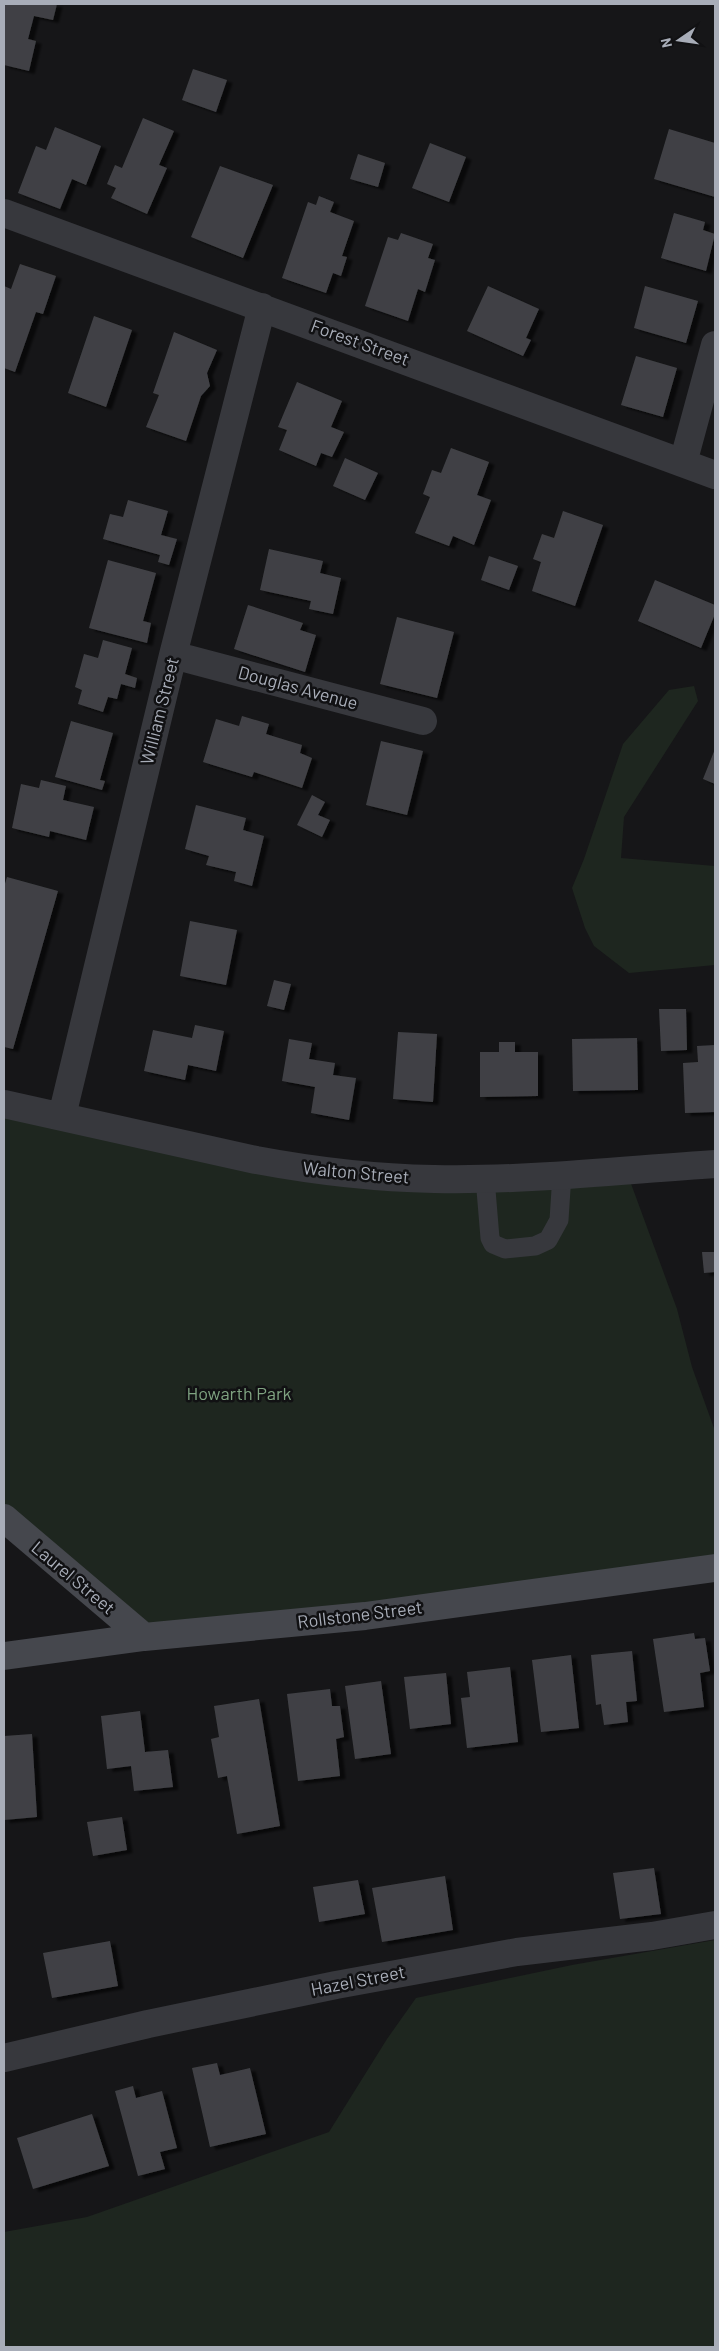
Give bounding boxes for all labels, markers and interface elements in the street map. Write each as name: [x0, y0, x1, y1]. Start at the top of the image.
north arrow: [654, 15, 704, 65]
text: N: [657, 37, 675, 49]
street label: Forest Street: [308, 314, 413, 370]
street label: William Street: [135, 655, 183, 767]
street label: Douglas Avenue: [236, 660, 361, 714]
street label: Walton Street: [302, 1156, 410, 1188]
park label: Howarth Park: [186, 1382, 292, 1404]
street label: Laurel Street: [27, 1536, 120, 1618]
street label: Rollstone Street: [296, 1595, 424, 1633]
street label: Hazel Street: [309, 1960, 407, 2000]

